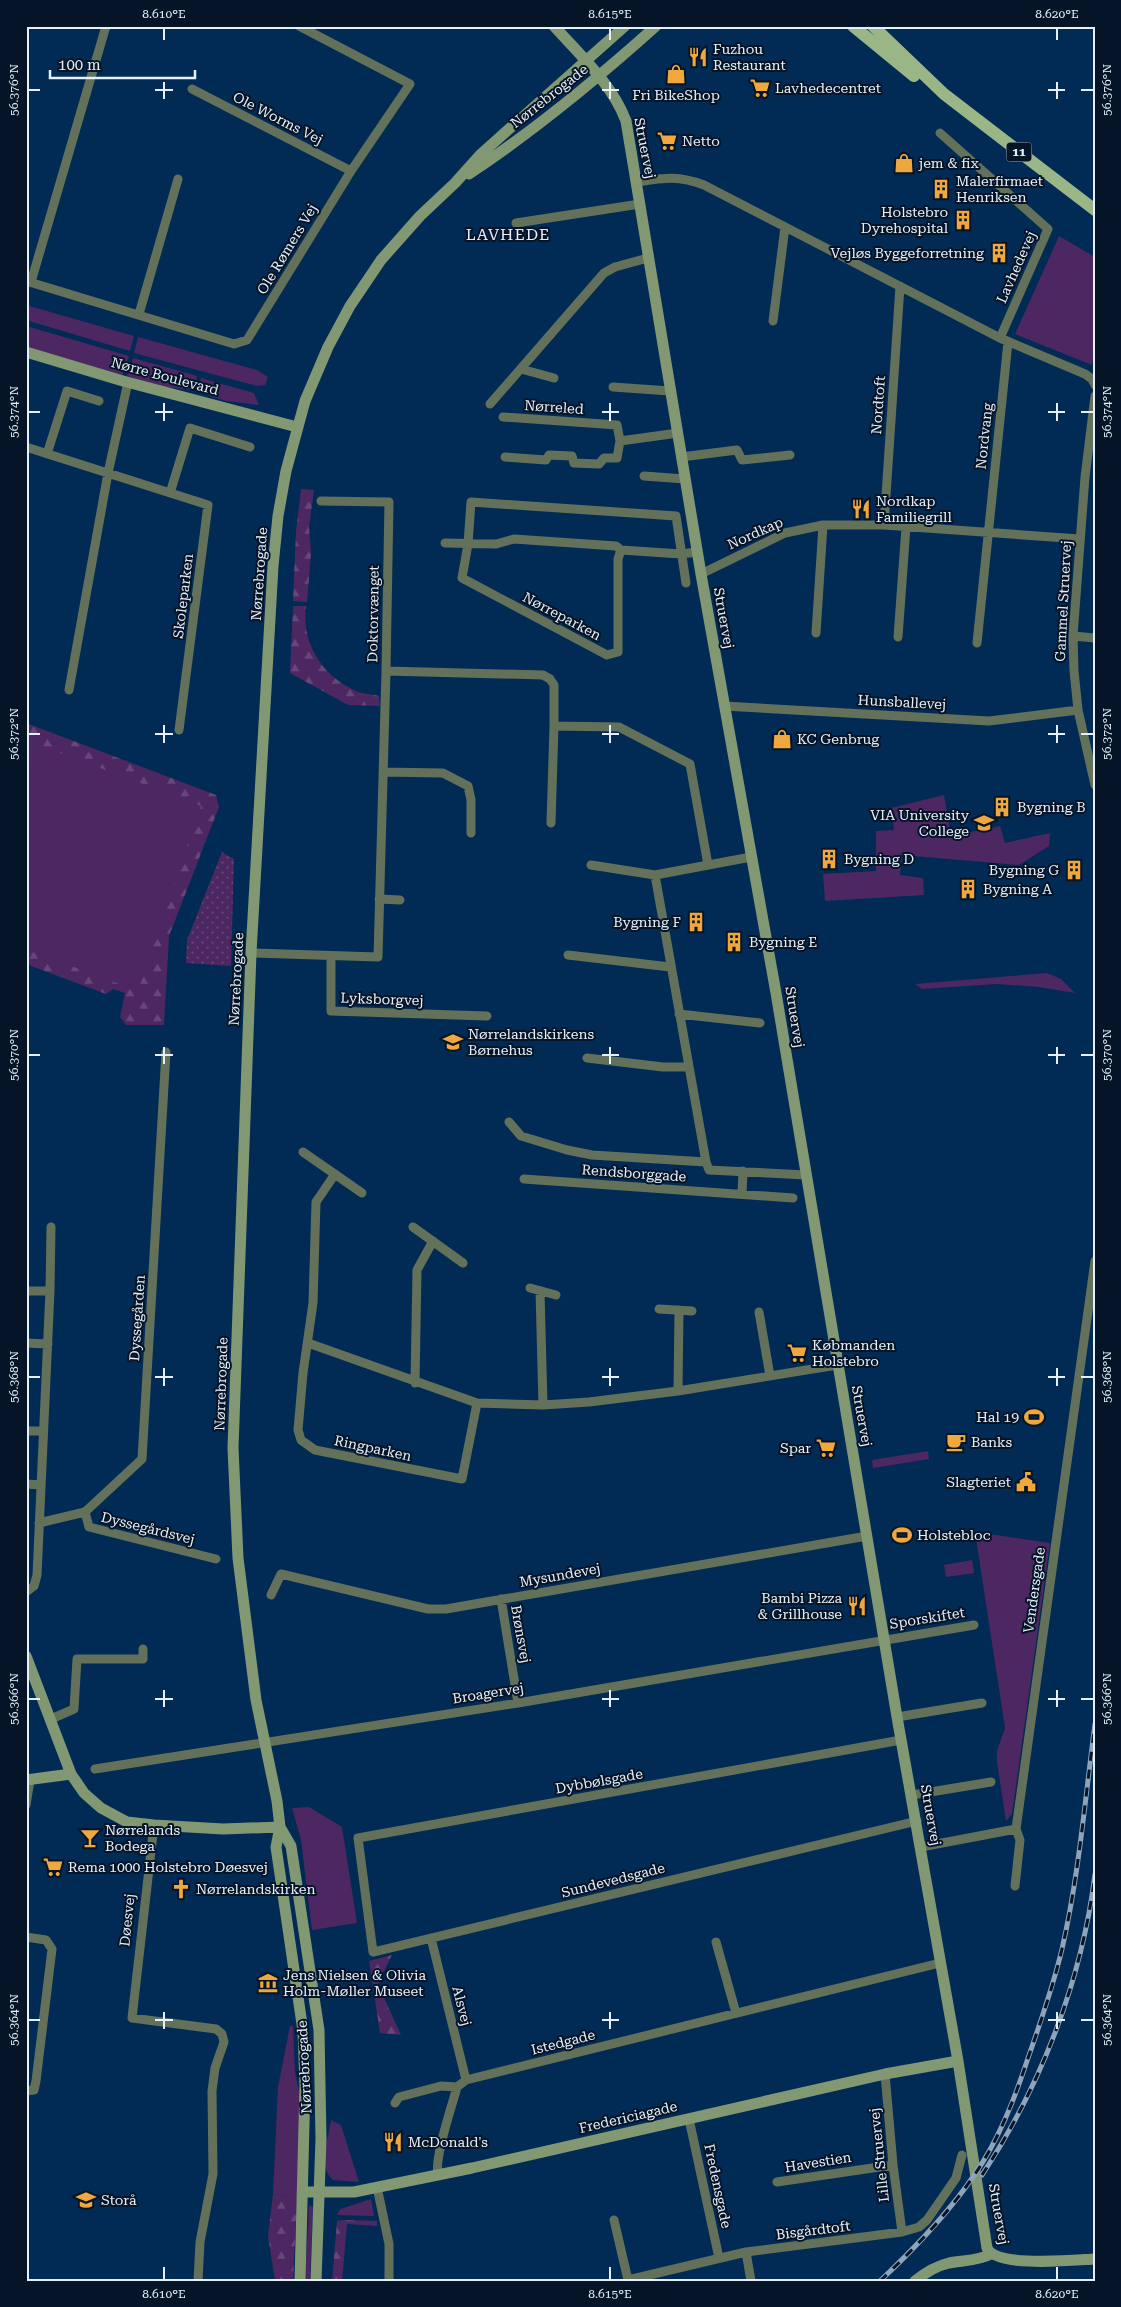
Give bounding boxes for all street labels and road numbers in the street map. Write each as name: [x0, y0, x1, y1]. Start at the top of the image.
street label: Nørrebrogade: [507, 61, 591, 131]
street label: Ole Worms Vej: [230, 89, 326, 147]
street label: Struervej: [631, 116, 659, 180]
road number: 11: [1006, 142, 1032, 162]
street label: Ole Rømers Vej: [254, 201, 320, 297]
street label: Lavhedevej: [993, 229, 1039, 305]
street label: Nørre Boulevard: [109, 354, 221, 398]
street label: Nordtoft: [868, 375, 888, 435]
street label: Nørreled: [524, 397, 584, 417]
street label: Nordvang: [973, 402, 995, 470]
street label: Nordkap: [725, 514, 785, 552]
street label: Nørrebrogade: [248, 526, 270, 621]
street label: Gammel Struervej: [1052, 540, 1074, 662]
street label: Skoleparken: [170, 553, 196, 639]
street label: Doktorvænget: [364, 565, 382, 663]
street label: Struervej: [711, 586, 737, 650]
street label: Nørreparken: [520, 589, 604, 643]
street label: Hunsballevej: [857, 692, 947, 712]
street label: Nørrebrogade: [226, 932, 246, 1026]
street label: Struervej: [782, 985, 808, 1049]
street label: Lyksborgvej: [340, 990, 424, 1008]
street label: Rendsborggade: [581, 1161, 687, 1185]
street label: Dyssegården: [126, 1274, 148, 1362]
street label: Nørrebrogade: [211, 1337, 231, 1431]
street label: Struervej: [849, 1384, 875, 1448]
street label: Ringparken: [333, 1432, 413, 1464]
street label: Dyssegårdsvej: [100, 1509, 196, 1547]
street label: Vendersgade: [1020, 1546, 1048, 1634]
street label: Mysundevej: [518, 1560, 602, 1590]
street label: Brønsvej: [508, 1604, 534, 1664]
street label: Sporskiftet: [888, 1604, 966, 1632]
street label: Broagervej: [451, 1679, 525, 1707]
street label: Dybbølsgade: [554, 1765, 644, 1797]
street label: Struervej: [918, 1783, 944, 1847]
street label: Sundevedsgade: [560, 1859, 667, 1901]
street label: Døesvej: [116, 1893, 138, 1947]
street label: Alsvej: [449, 1984, 475, 2028]
street label: Nørrebrogade: [294, 2020, 314, 2114]
street label: Istedgade: [529, 2026, 597, 2058]
street label: Fredericiagade: [577, 2098, 679, 2136]
street label: Lille Struervej: [866, 2107, 892, 2203]
street label: Fredensgade: [701, 2142, 735, 2230]
street label: Havestien: [783, 2149, 853, 2175]
street label: Struervej: [986, 2182, 1012, 2246]
street label: Bisgårdtoft: [775, 2217, 851, 2243]

